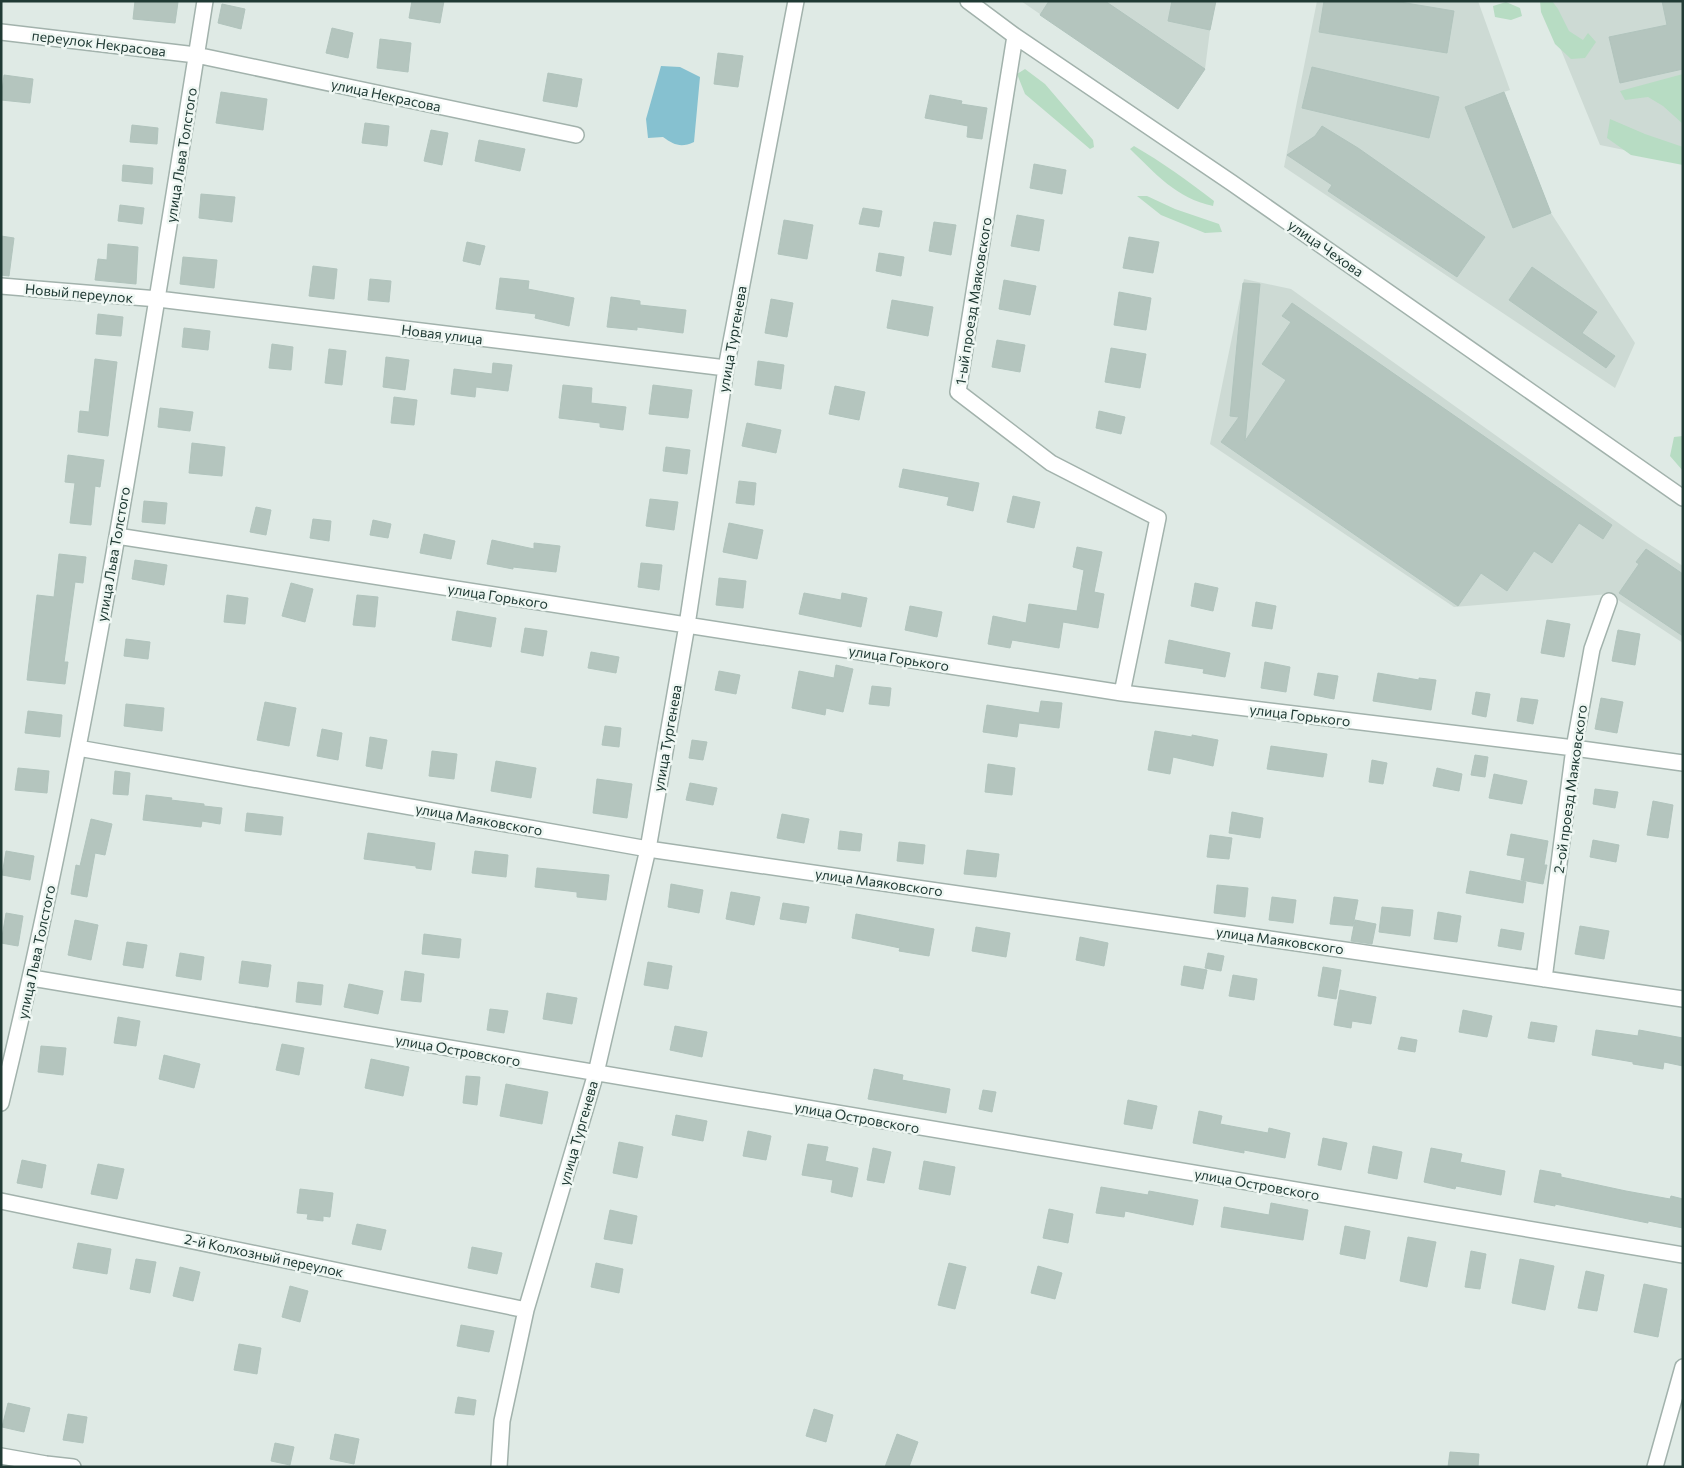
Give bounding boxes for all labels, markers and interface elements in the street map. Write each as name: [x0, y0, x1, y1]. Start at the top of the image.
street label: переулок Некрасова: [31, 26, 167, 60]
street label: улица Некрасова: [330, 75, 442, 115]
street label: улица Льва Толстого: [162, 86, 200, 224]
street label: 1-ый проезд Маяковского: [951, 216, 995, 386]
street label: улица Чехова: [1285, 216, 1367, 280]
street label: Новый переулок: [24, 280, 134, 306]
street label: улица Тургенева: [714, 284, 750, 394]
street label: Новая улица: [400, 321, 484, 347]
street label: улица Льва Толстого: [93, 485, 133, 623]
street label: улица Горького: [447, 580, 549, 612]
street label: улица Горького: [848, 642, 950, 674]
street label: улица Тургенева: [649, 683, 685, 793]
street label: улица Горького: [1249, 700, 1351, 730]
street label: 2-ой проезд Маяковского: [1550, 704, 1590, 874]
street label: улица Маяковского: [414, 799, 544, 839]
street label: улица Маяковского: [814, 865, 944, 899]
street label: улица Льва Толстого: [13, 883, 59, 1021]
street label: улица Маяковского: [1215, 923, 1345, 957]
street label: улица Островского: [394, 1031, 522, 1069]
street label: улица Тургенева: [555, 1079, 601, 1187]
street label: улица Островского: [793, 1098, 921, 1136]
street label: улица Островского: [1193, 1165, 1321, 1203]
street label: 2-й Колхозный переулок: [183, 1230, 346, 1280]

